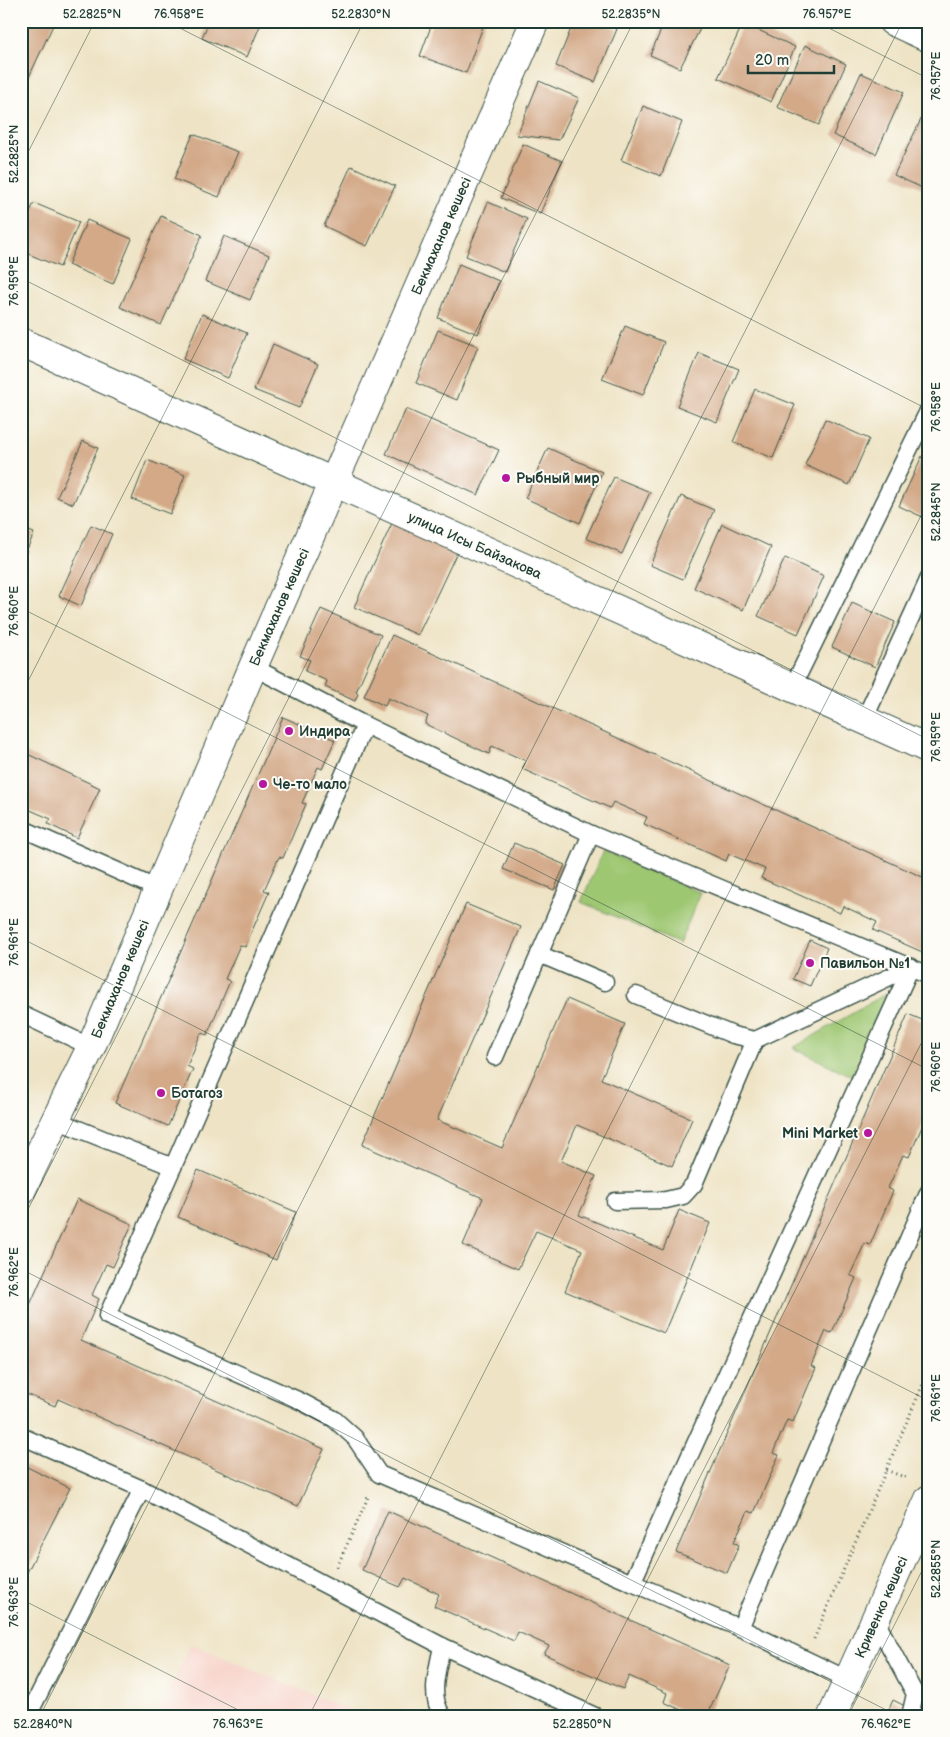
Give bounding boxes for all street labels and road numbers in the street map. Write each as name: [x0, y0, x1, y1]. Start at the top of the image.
street label: Бекмаханов көшесі: [408, 175, 475, 298]
street label: улица Исы Байзакова: [405, 508, 545, 583]
street label: Бекмаханов көшесі: [246, 546, 313, 669]
street label: Бекмаханов көшесі: [88, 917, 153, 1041]
street label: Кривенко көшесі: [851, 1554, 912, 1661]

